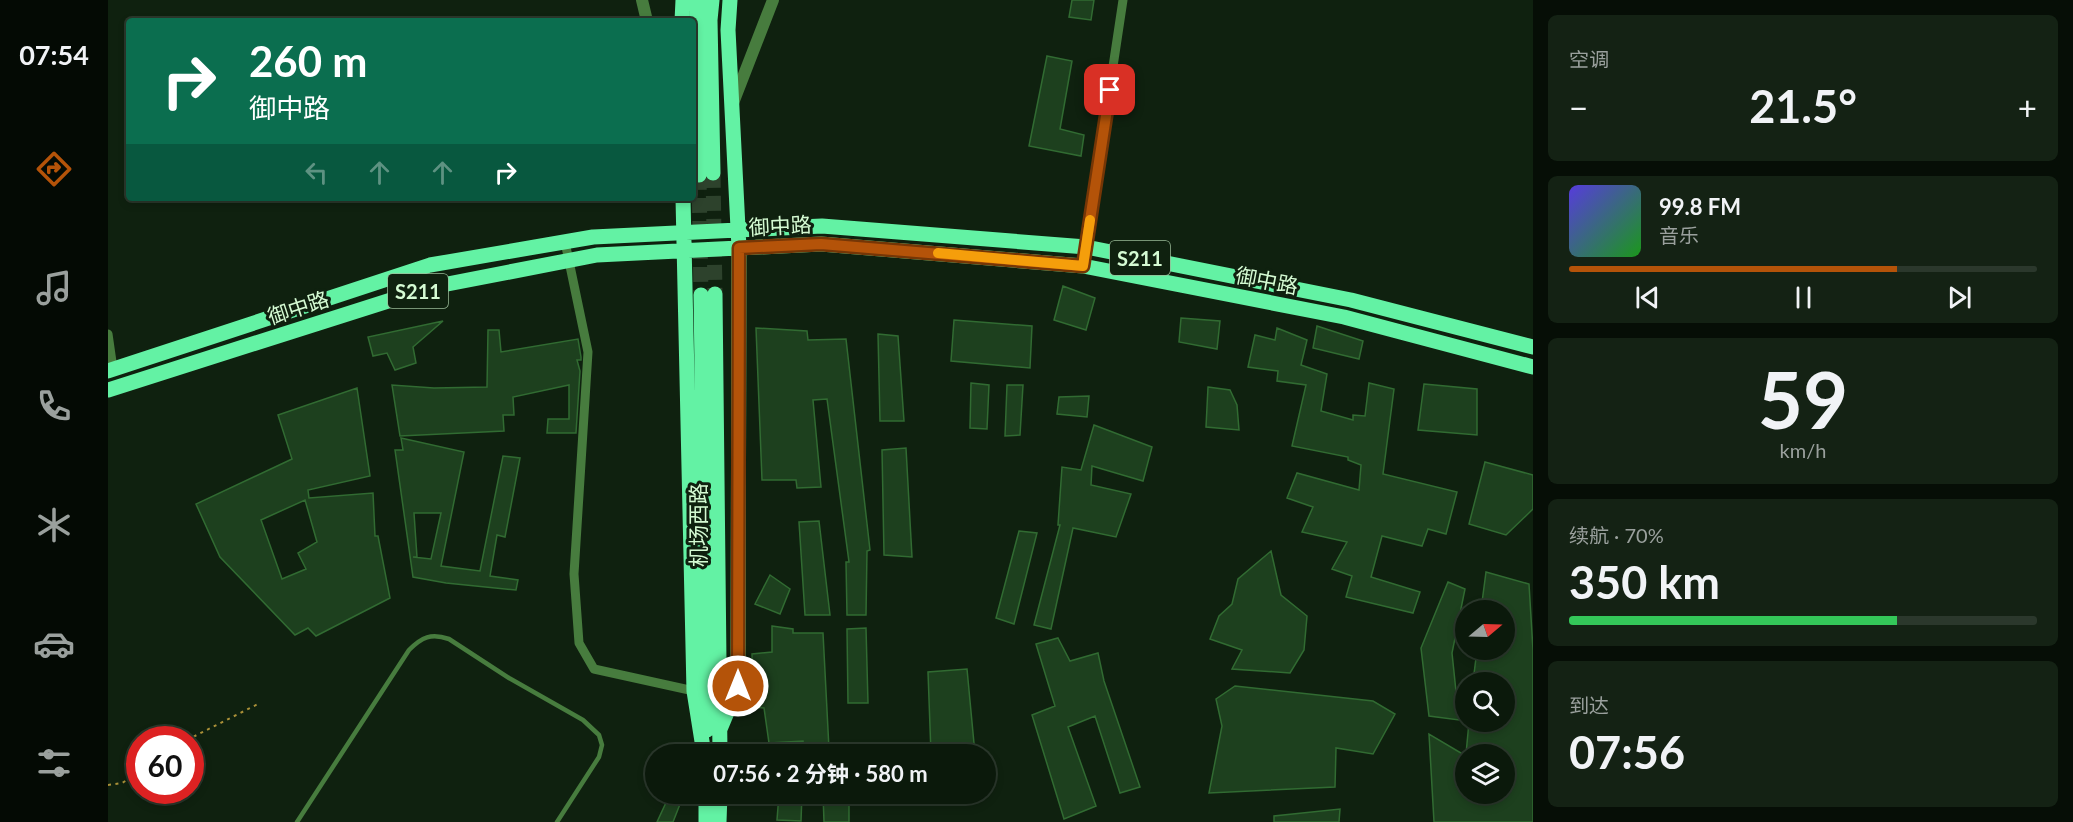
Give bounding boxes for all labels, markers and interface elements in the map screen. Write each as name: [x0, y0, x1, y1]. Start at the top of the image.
text: 260 m: [249, 36, 367, 86]
text: 07:54: [19, 38, 89, 71]
icon: right: [150, 42, 228, 120]
text: 空调: [1569, 47, 1609, 71]
pin: [1084, 64, 1135, 115]
icon: arrive: [1093, 73, 1126, 106]
text: 21.5°: [1749, 79, 1857, 133]
text: −: [1569, 87, 1588, 127]
text: +: [2018, 87, 2037, 127]
text: 御中路: [249, 91, 330, 124]
icon: directions: [33, 148, 75, 190]
icon: left: [300, 156, 333, 189]
icon: ahead: [363, 156, 396, 189]
icon: ahead: [426, 156, 459, 189]
icon: right: [489, 156, 522, 189]
text: 99.8 FM: [1659, 193, 1741, 220]
street label: 御中路: [748, 211, 812, 239]
text: 音乐: [1659, 223, 1699, 247]
road number: S211: [1110, 241, 1170, 275]
street label: 御中路: [1234, 262, 1300, 298]
icon: music: [33, 267, 75, 309]
road number: S211: [388, 274, 448, 308]
icon: previous: [1631, 281, 1664, 314]
icon: pause: [1787, 281, 1820, 314]
icon: next: [1943, 281, 1976, 314]
street label: 御中路: [264, 285, 332, 329]
text: 59: [1758, 352, 1848, 446]
icon: phone: [33, 385, 75, 427]
text: km/h: [1780, 438, 1826, 462]
street label: 机场西路: [685, 483, 710, 567]
icon: climate: [33, 504, 75, 546]
text: 续航 · 70%: [1569, 523, 1664, 547]
text: 350 km: [1569, 555, 1720, 609]
north arrow: [1455, 600, 1515, 660]
map controls: [1455, 600, 1515, 804]
icon: car: [33, 623, 75, 665]
position arrow: [706, 654, 770, 718]
button: search: [1455, 672, 1515, 732]
text: 到达: [1569, 693, 1609, 717]
text: 07:56: [1569, 725, 1685, 779]
speed limit sign: 60: [126, 726, 204, 804]
icon: filters: [33, 742, 75, 784]
button: layers: [1455, 744, 1515, 804]
text: 07:56 · 2 分钟 · 580 m: [713, 760, 928, 787]

